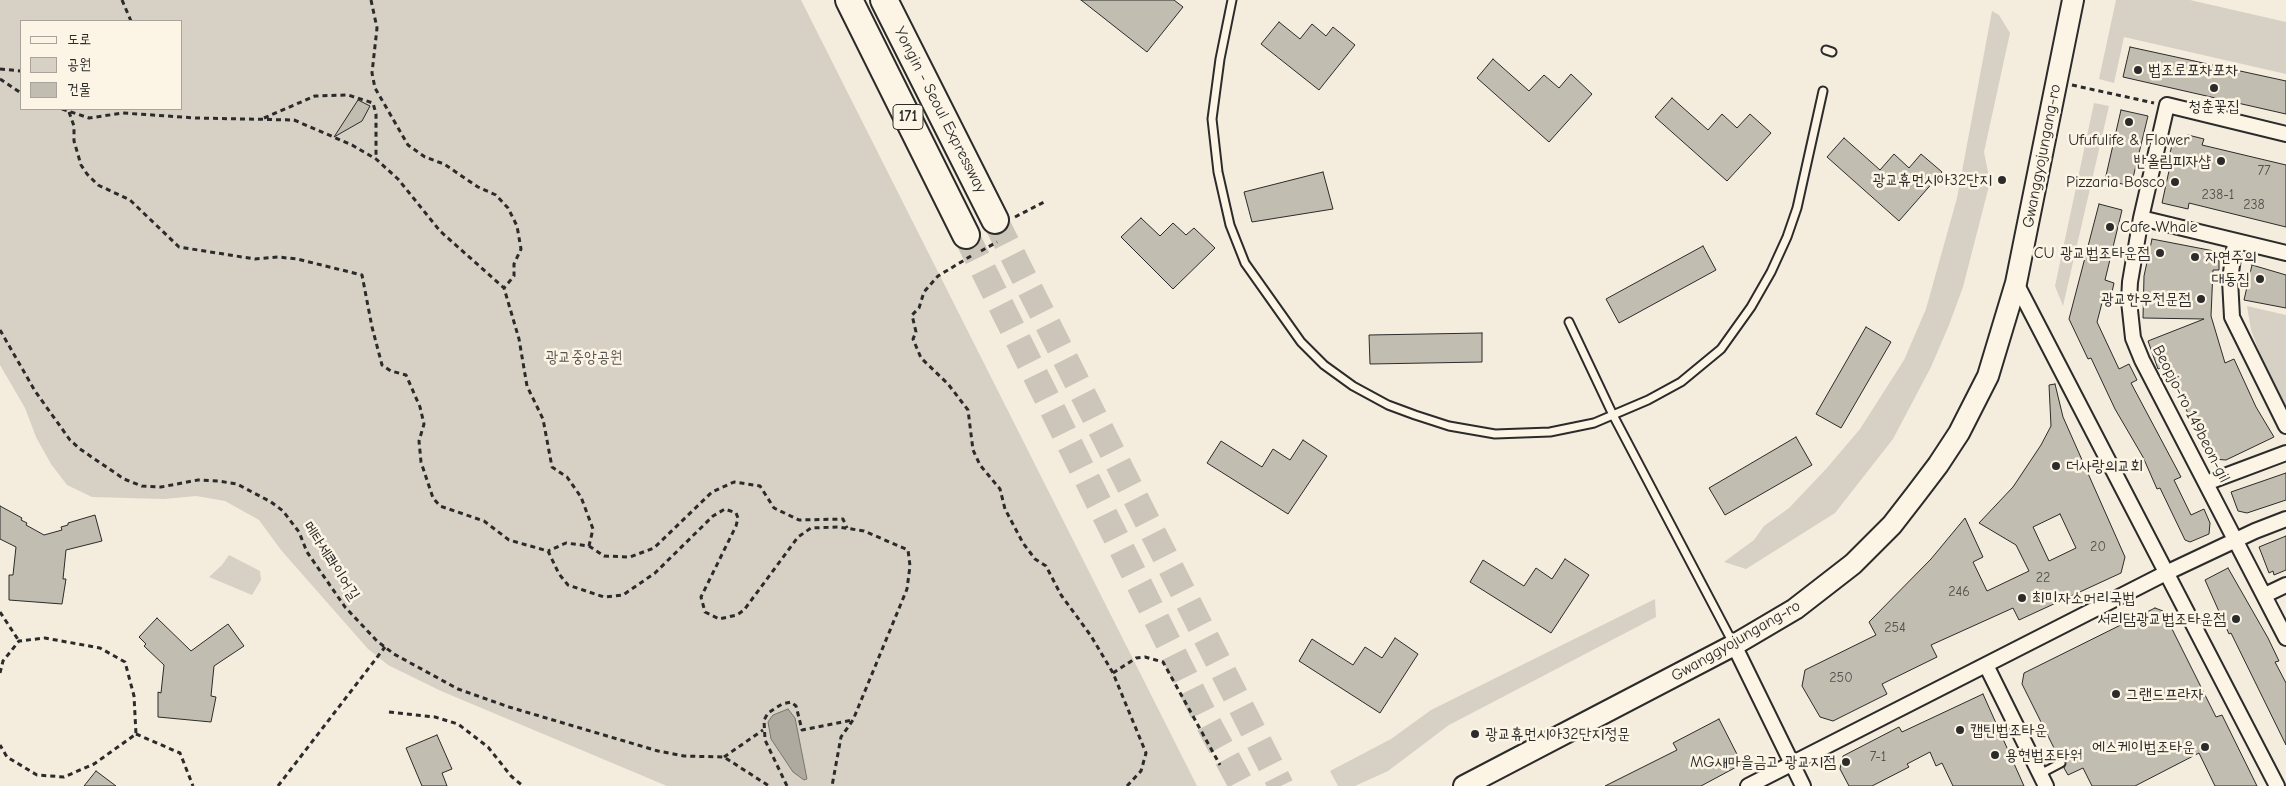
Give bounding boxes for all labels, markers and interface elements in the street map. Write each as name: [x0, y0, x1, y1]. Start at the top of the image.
legend: [20, 20, 182, 110]
street label: Yongin - Seoul Expressway: [890, 24, 990, 196]
text: 도로: [67, 30, 91, 48]
text: 공원: [67, 55, 91, 73]
place label: 법조로포차포차: [2148, 60, 2238, 80]
marker: 법조로포차포차: [2132, 64, 2144, 76]
text: 건물: [67, 80, 91, 98]
marker: 청춘꽃집: [2208, 82, 2220, 94]
street label: Gwanggyojungang-ro: [2019, 83, 2065, 229]
place label: 청춘꽃집: [2188, 96, 2240, 116]
road number: 171: [893, 104, 923, 130]
marker: Ufufulife & Flower: [2123, 116, 2135, 128]
place label: Ufufulife & Flower: [2068, 130, 2190, 150]
place label: 반올림피자샵: [2134, 151, 2211, 171]
marker: 반올림피자샵: [2215, 155, 2227, 167]
house number: 77: [2257, 163, 2271, 179]
place label: 광교휴먼시아32단지: [1873, 170, 1992, 190]
place label: Pizzaria Bosco: [2066, 172, 2165, 192]
marker: 광교휴먼시아32단지: [1996, 174, 2008, 186]
marker: Pizzaria Bosco: [2169, 176, 2181, 188]
house number: 238-1: [2202, 187, 2234, 203]
house number: 238: [2243, 197, 2265, 213]
place label: Cafe Whale: [2120, 217, 2198, 237]
marker: Cafe Whale: [2104, 221, 2116, 233]
place label: CU 광교법조타운점: [2034, 243, 2150, 263]
marker: CU 광교법조타운점: [2154, 247, 2166, 259]
place label: 자연주의: [2205, 247, 2256, 267]
marker: 자연주의: [2189, 251, 2201, 263]
place label: 대동집: [2211, 269, 2250, 289]
marker: 대동집: [2254, 273, 2266, 285]
place label: 광교한우전문점: [2101, 289, 2191, 309]
marker: 광교한우전문점: [2195, 293, 2207, 305]
street label: Beopjo-ro 149beon-gil: [2148, 342, 2234, 486]
park label: 광교중앙공원: [545, 347, 623, 367]
place label: 더사랑의교회: [2066, 456, 2143, 476]
marker: 더사랑의교회: [2050, 460, 2062, 472]
street label: 메타세콰이어길: [298, 518, 364, 604]
house number: 20: [2090, 539, 2106, 555]
house number: 22: [2036, 570, 2050, 586]
house number: 246: [1948, 584, 1970, 600]
place label: 최미자소머리국법: [2032, 588, 2135, 608]
marker: 최미자소머리국법: [2016, 592, 2028, 604]
street label: Gwanggyojungang-ro: [1668, 596, 1804, 686]
place label: 서리담광교법조타운점: [2097, 609, 2226, 629]
marker: 서리담광교법조타운점: [2230, 613, 2242, 625]
house number: 254: [1884, 620, 1906, 636]
house number: 250: [1829, 670, 1853, 686]
place label: 그랜드프라자: [2126, 684, 2203, 704]
marker: 그랜드프라자: [2110, 688, 2122, 700]
place label: 캡틴법조타운: [1970, 720, 2047, 740]
place label: 광교휴먼시아32단지정문: [1485, 724, 1630, 744]
marker: 캡틴법조타운: [1954, 724, 1966, 736]
marker: 광교휴먼시아32단지정문: [1469, 728, 1481, 740]
place label: 에스케이법조타운: [2092, 737, 2195, 757]
marker: 에스케이법조타운: [2199, 741, 2211, 753]
place label: 용현법조타워: [2005, 745, 2082, 765]
house number: 7-1: [1870, 749, 1886, 765]
marker: 용현법조타워: [1989, 749, 2001, 761]
place label: MG새마을금고 광교지점: [1690, 752, 1836, 772]
marker: MG새마을금고 광교지점: [1840, 756, 1852, 768]

